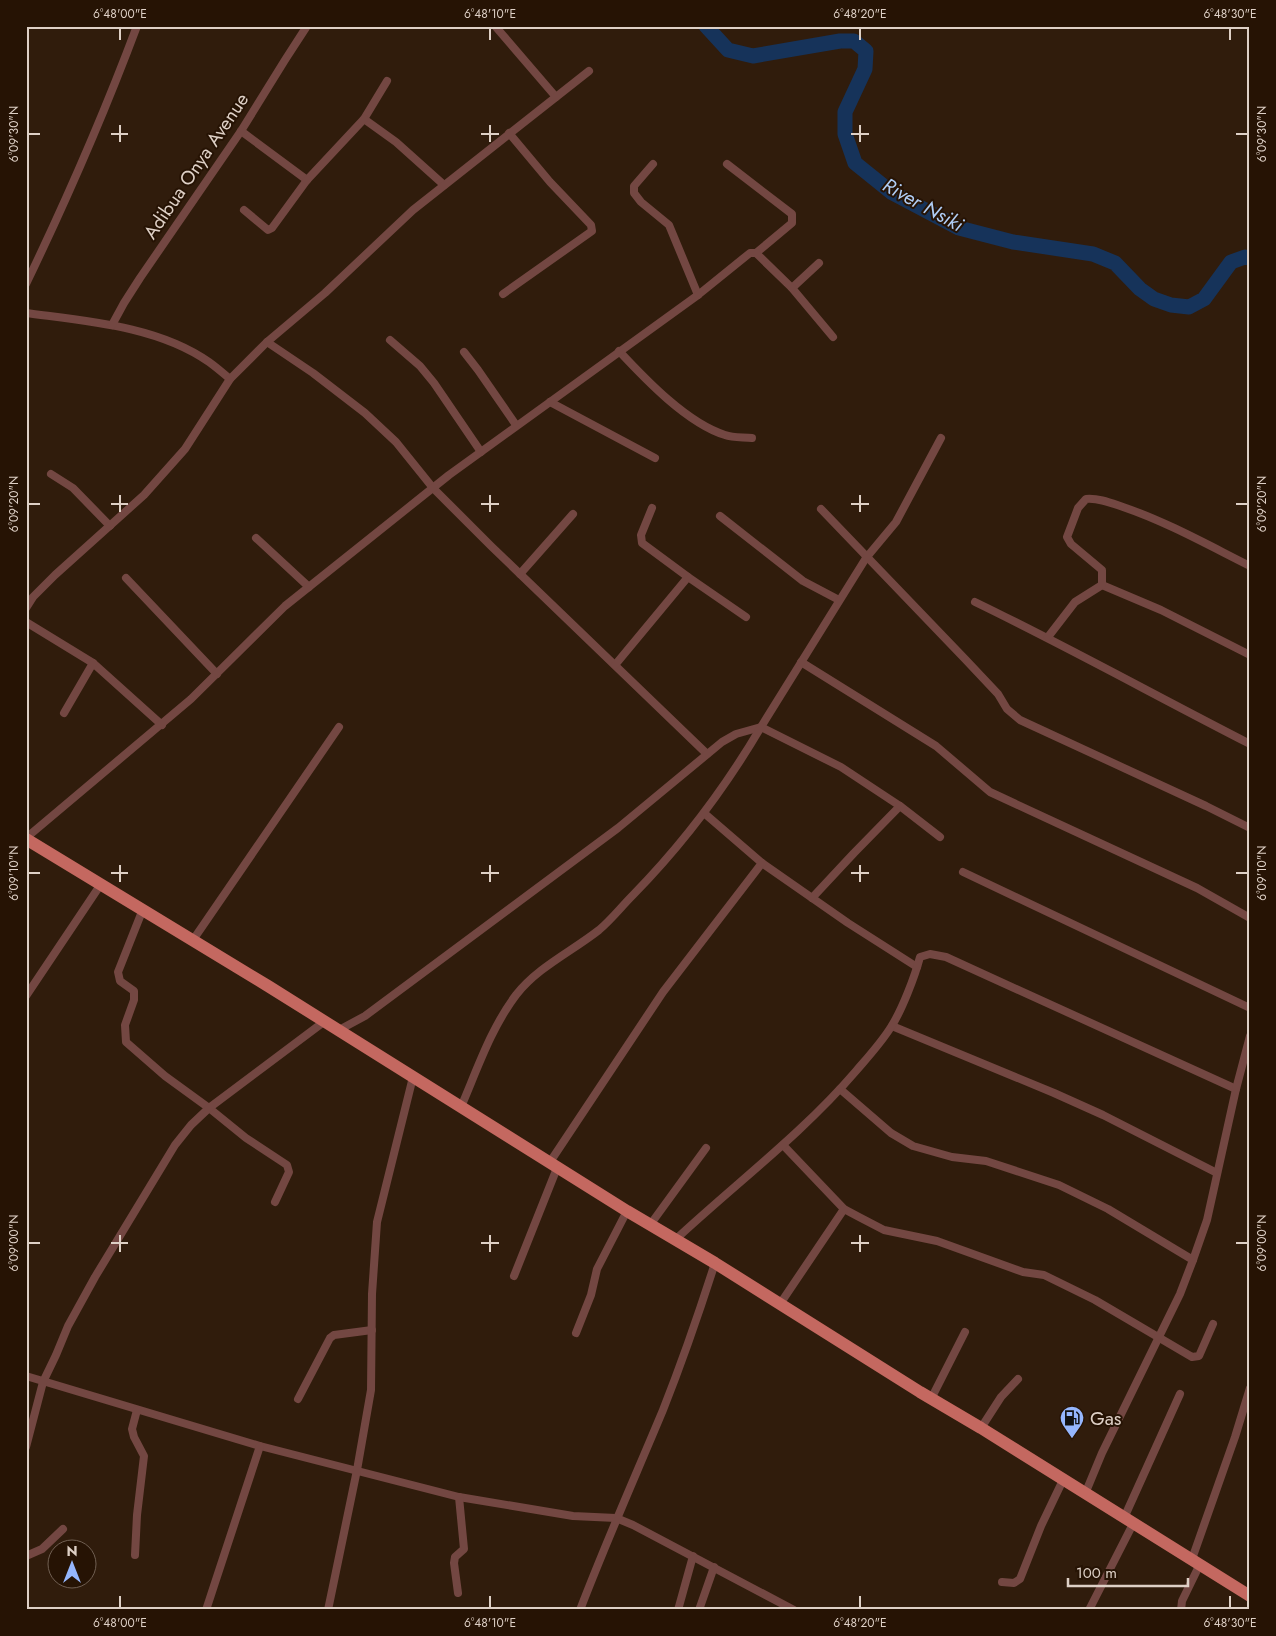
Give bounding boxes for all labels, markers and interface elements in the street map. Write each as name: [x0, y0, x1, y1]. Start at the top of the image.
text: 6°48'00"E: [93, 5, 147, 23]
text: 6°48'10"E: [464, 5, 516, 23]
text: 6°48'20"E: [833, 5, 887, 23]
text: 6°48'30"E: [1203, 5, 1257, 23]
street label: Adibua Onya Avenue: [137, 87, 255, 245]
text: 6°09'30"N: [5, 106, 23, 162]
text: 6°09'30"N: [1253, 106, 1271, 162]
water label: River Nsiki: [877, 171, 969, 240]
text: 6°09'20"N: [5, 476, 23, 532]
text: 6°09'20"N: [1253, 476, 1271, 532]
text: 6°09'10"N: [5, 845, 23, 901]
text: 6°09'10"N: [1253, 845, 1271, 901]
text: 6°09'00"N: [5, 1214, 23, 1272]
text: 6°09'00"N: [1253, 1214, 1271, 1272]
fuel station icon: Gas: [1059, 1405, 1085, 1439]
place label: Gas: [1090, 1405, 1122, 1432]
north arrow: [48, 1538, 98, 1588]
text: N: [66, 1541, 78, 1561]
scale bar: [1068, 1556, 1188, 1588]
text: 100 m: [1076, 1562, 1117, 1584]
text: 6°48'00"E: [93, 1614, 147, 1632]
text: 6°48'10"E: [464, 1614, 516, 1632]
text: 6°48'20"E: [833, 1614, 887, 1632]
text: 6°48'30"E: [1203, 1614, 1257, 1632]

